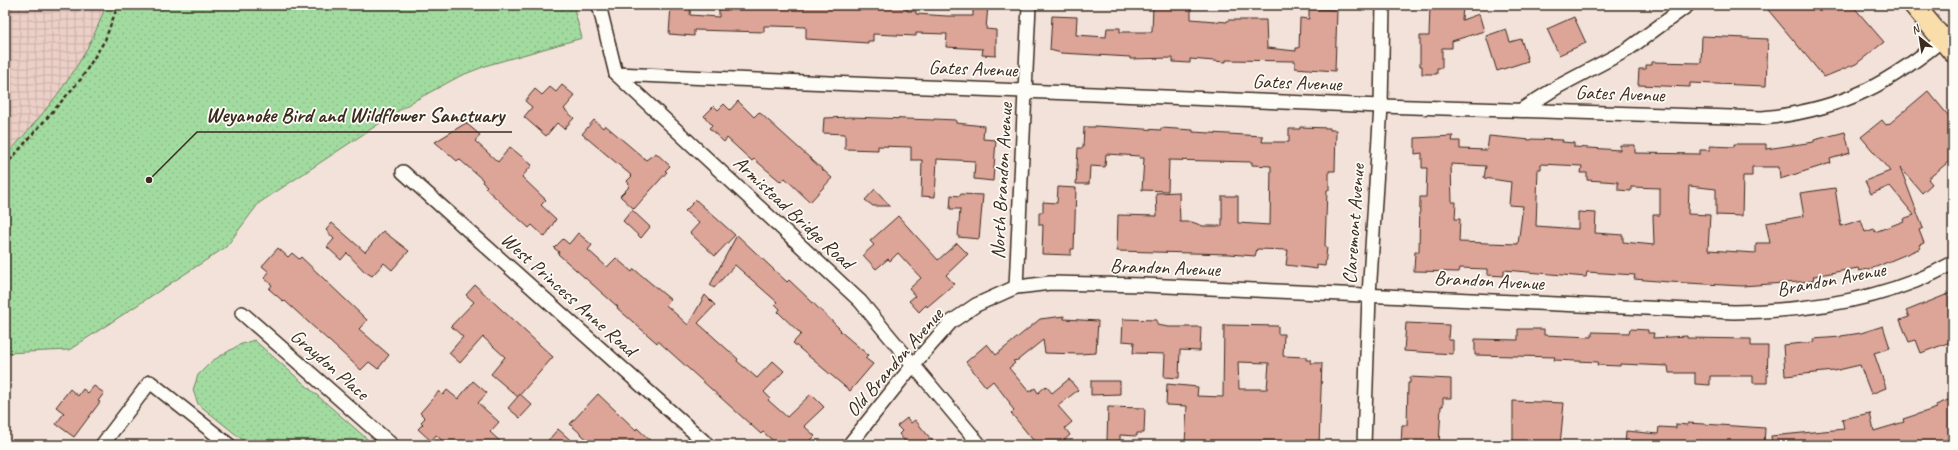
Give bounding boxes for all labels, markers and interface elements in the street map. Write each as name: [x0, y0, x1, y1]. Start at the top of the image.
north arrow: [1900, 18, 1940, 58]
text: N: [1909, 20, 1923, 37]
street label: Gates Avenue: [928, 54, 1019, 83]
street label: Gates Avenue: [1252, 68, 1343, 97]
street label: Gates Avenue: [1575, 79, 1666, 108]
callout: Weyanoke Bird and Wildflower Sanctuary: [197, 99, 512, 132]
street label: North Brandon Avenue: [985, 101, 1018, 260]
text: Weyanoke Bird and Wildflower Sanctuary: [206, 102, 506, 128]
street label: Armistead Bridge Road: [728, 150, 861, 277]
street label: Claremont Avenue: [1337, 162, 1370, 285]
street label: West Princess Anne Road: [496, 227, 644, 364]
street label: Brandon Avenue: [1110, 253, 1222, 282]
street label: Brandon Avenue: [1775, 256, 1889, 302]
street label: Brandon Avenue: [1433, 265, 1546, 296]
street label: Old Brandon Avenue: [840, 302, 950, 422]
street label: Graydon Place: [285, 323, 375, 406]

